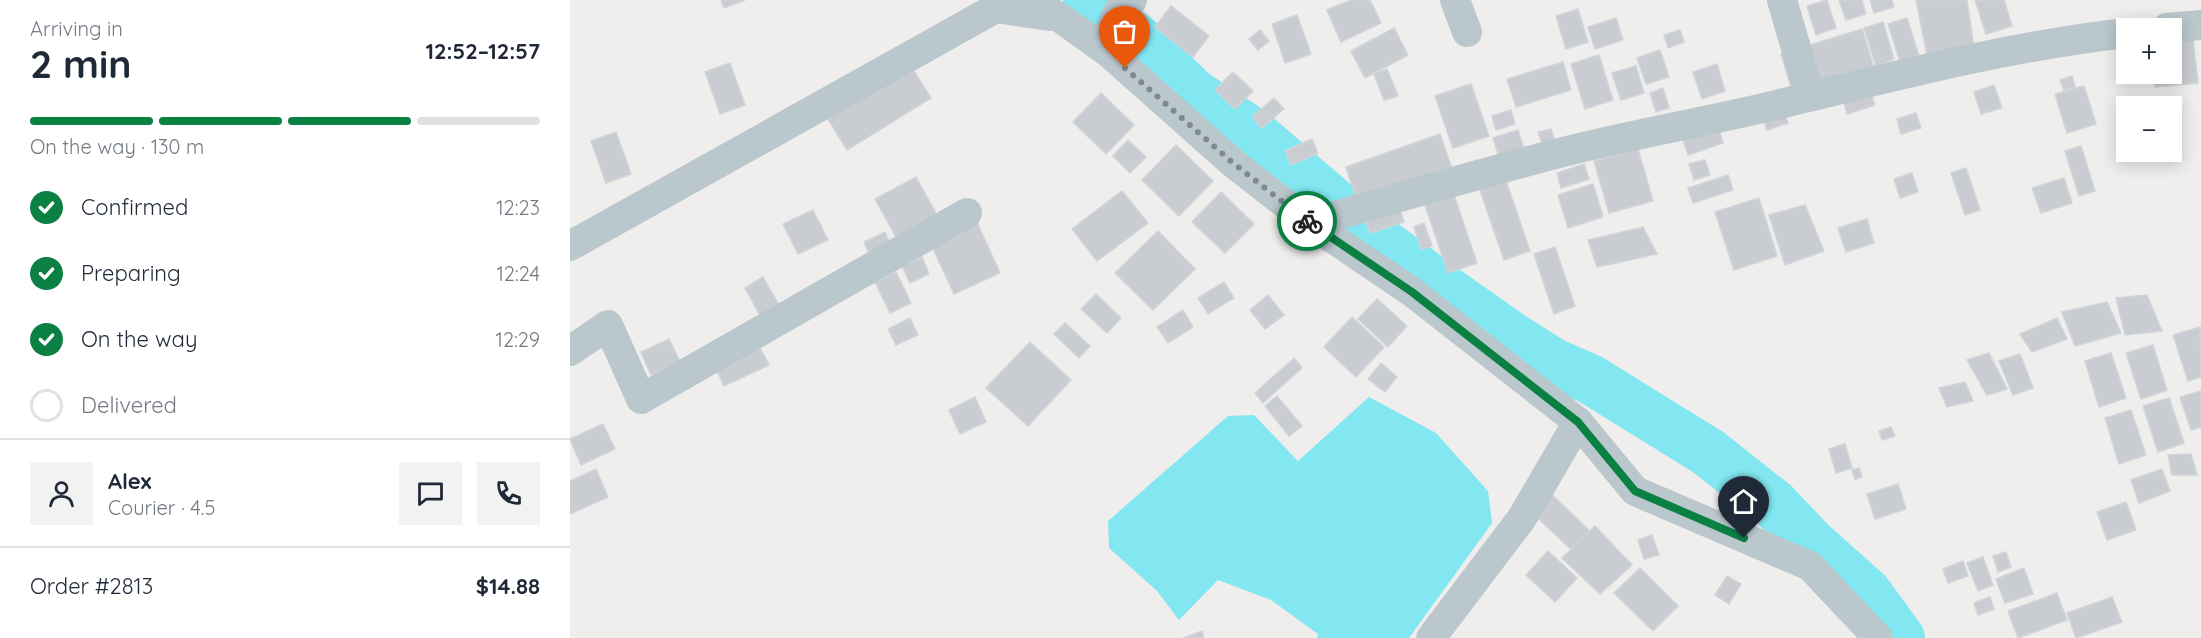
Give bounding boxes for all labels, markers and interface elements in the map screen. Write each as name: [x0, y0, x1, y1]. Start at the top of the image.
pin: [1099, 6, 1150, 68]
icon: bag: [1108, 15, 1141, 48]
text: Arriving in: [30, 16, 123, 41]
map controls: [2116, 18, 2182, 162]
button: +: [2116, 18, 2182, 84]
text: 12:52–12:57: [425, 37, 540, 65]
text: 2 min: [30, 39, 132, 88]
button: −: [2116, 96, 2182, 162]
text: On the way · 130 m: [30, 134, 204, 159]
icon: check: [30, 191, 63, 224]
courier: [1277, 191, 1337, 251]
text: Confirmed: [81, 193, 188, 221]
text: 12:23: [496, 195, 540, 220]
icon: bike: [1291, 205, 1324, 238]
icon: check: [30, 257, 63, 290]
text: Preparing: [81, 259, 181, 287]
text: 12:24: [496, 261, 540, 286]
icon: check: [30, 323, 63, 356]
text: On the way: [81, 325, 197, 353]
text: 12:29: [496, 327, 540, 352]
text: Delivered: [81, 391, 177, 419]
button: person: [30, 462, 93, 525]
button: chat: [399, 462, 462, 525]
button: phone: [477, 462, 540, 525]
text: Alex: [108, 467, 151, 495]
pin: [1718, 476, 1769, 538]
icon: home: [1727, 485, 1760, 518]
text: Courier · 4.5: [108, 495, 215, 520]
text: Order #2813: [30, 572, 153, 600]
text: $14.88: [476, 572, 540, 600]

